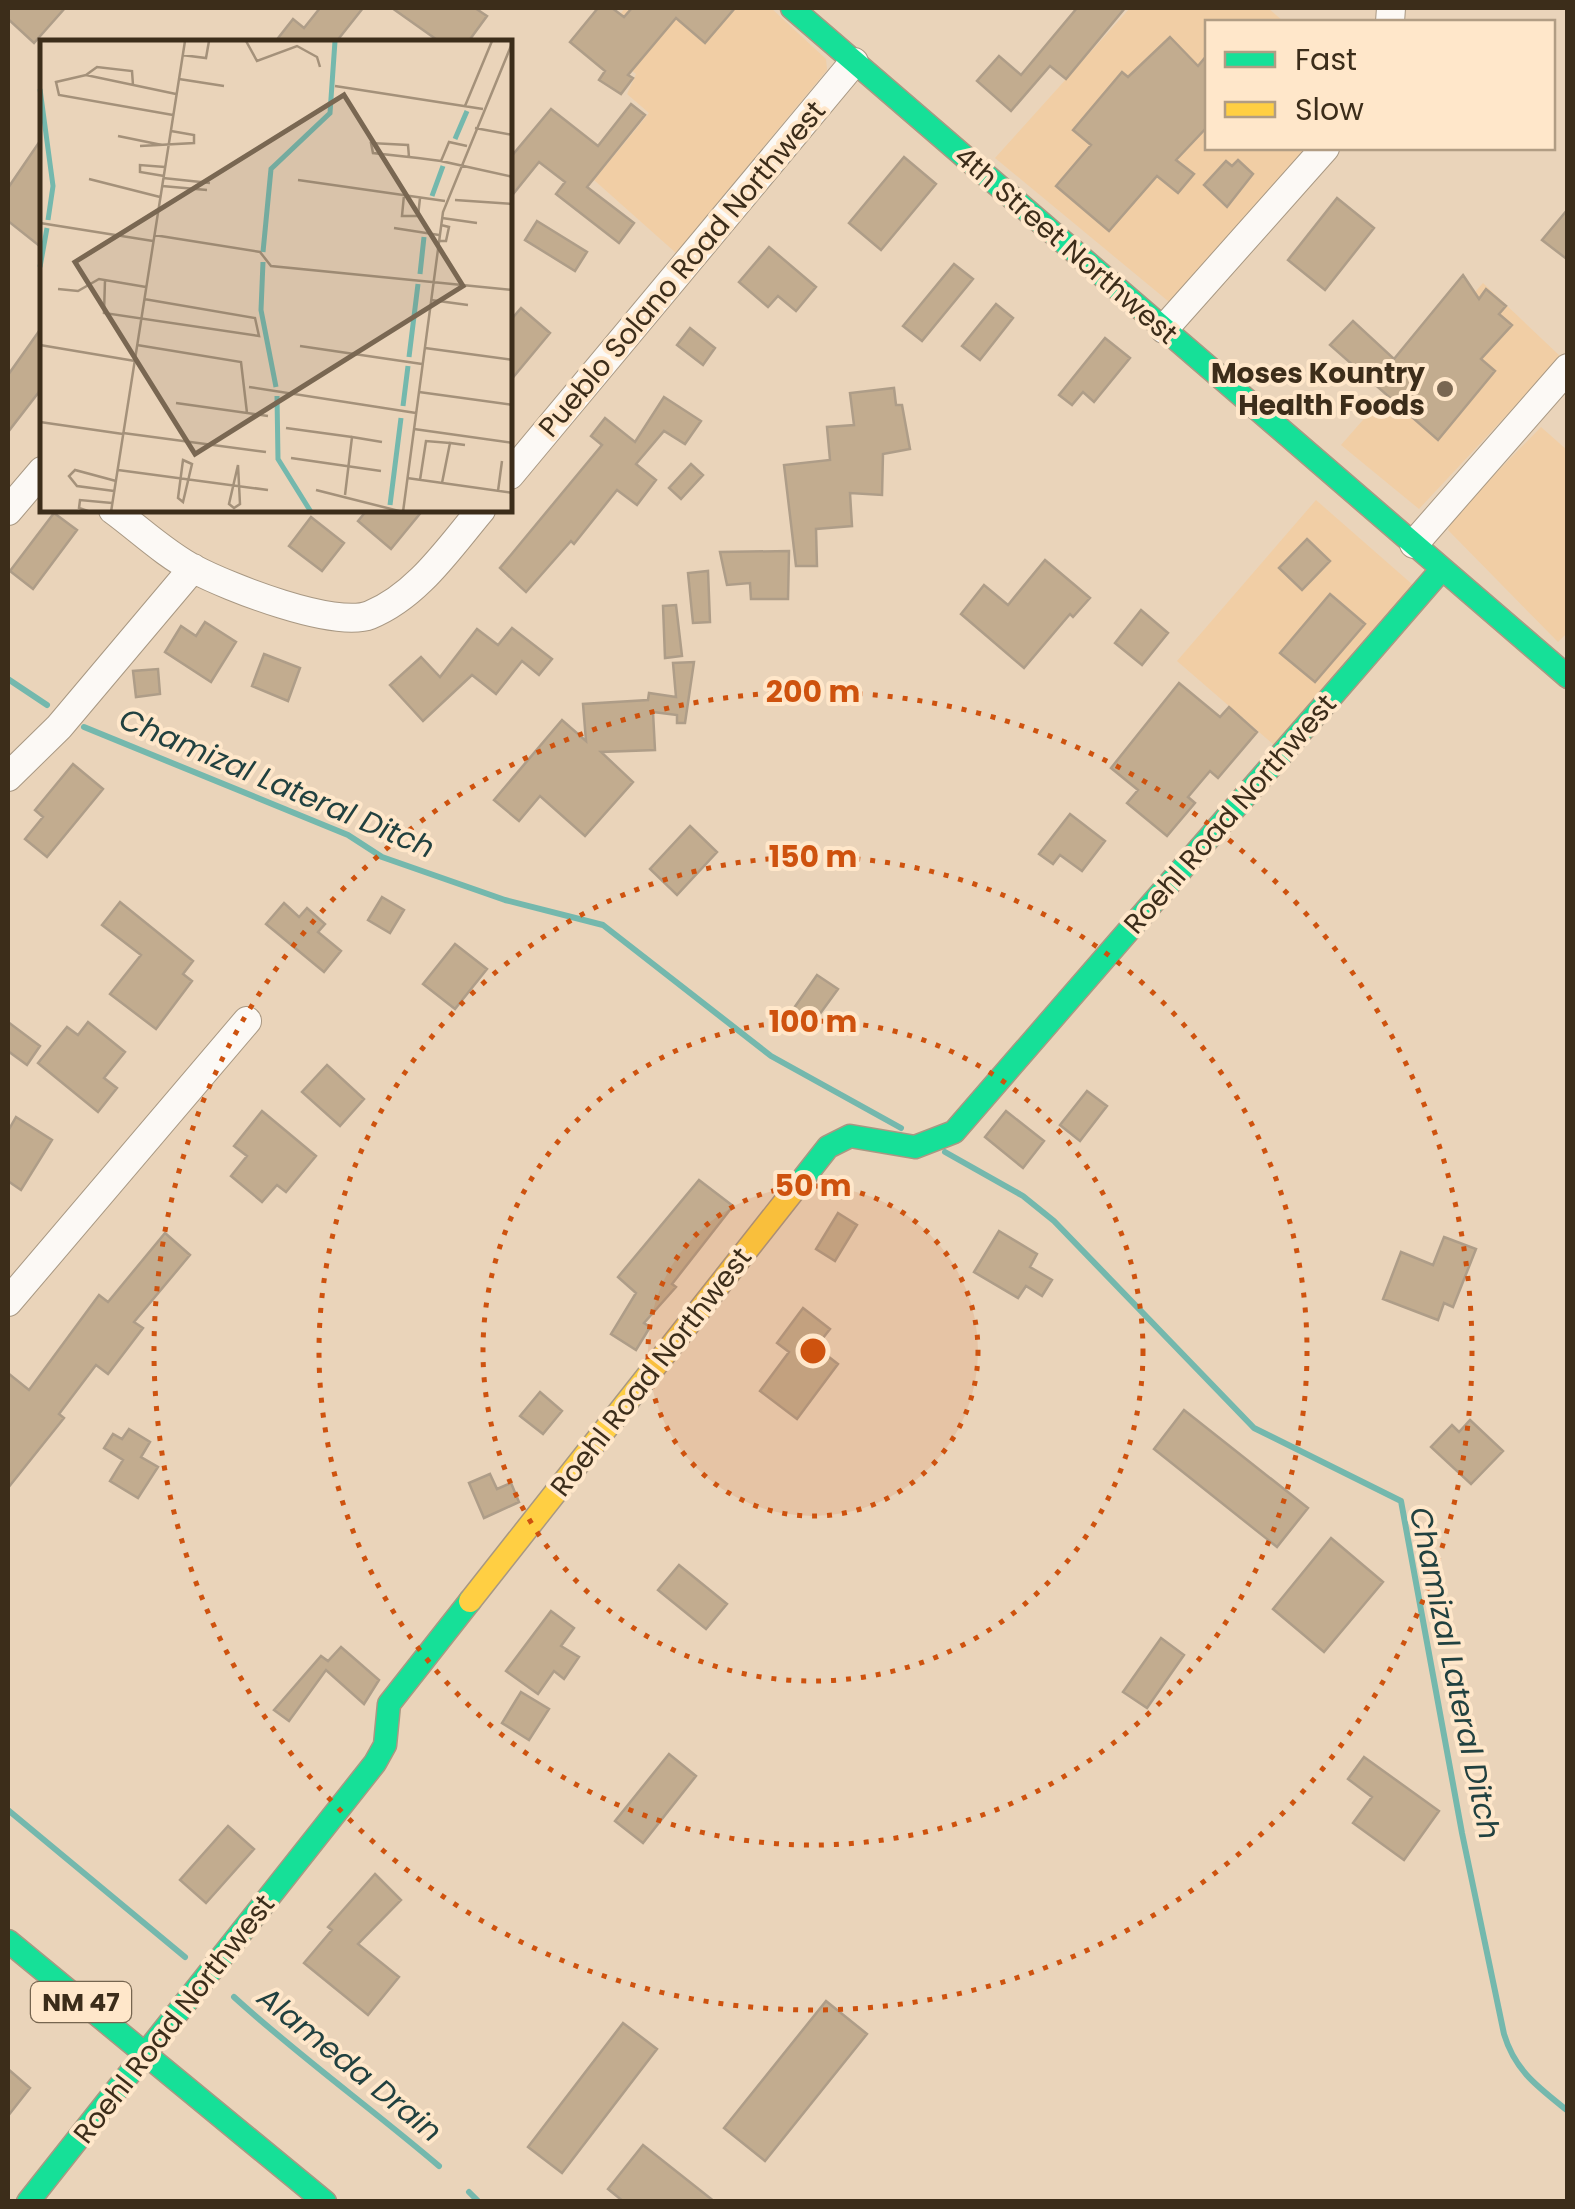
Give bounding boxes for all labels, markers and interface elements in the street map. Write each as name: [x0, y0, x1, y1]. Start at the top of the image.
legend: [1205, 20, 1555, 150]
text: Fast: [1295, 38, 1357, 81]
inset map: [40, 40, 512, 512]
text: Slow: [1295, 88, 1364, 131]
street label: Pueblo Solano Road Northwest: [530, 93, 834, 445]
street label: 4th Street Northwest: [946, 137, 1186, 353]
place label: Moses Kountry Health Foods: [1211, 354, 1425, 425]
marker: Moses Kountry Health Foods: [1434, 378, 1456, 400]
text: 200 m: [766, 670, 860, 713]
street label: Roehl Road Northwest: [1115, 686, 1345, 942]
water label: Chamizal Lateral Ditch: [113, 697, 441, 869]
text: 150 m: [769, 835, 857, 878]
text: 100 m: [769, 1000, 857, 1043]
text: 50 m: [774, 1164, 852, 1207]
street label: Roehl Road Northwest: [541, 1239, 761, 1505]
centre of rings: [795, 1333, 831, 1369]
water label: Chamizal Lateral Ditch: [1399, 1503, 1511, 1843]
street label: Roehl Road Northwest: [64, 1886, 284, 2152]
water label: Alameda Drain: [248, 1976, 451, 2152]
road number: NM 47: [31, 1982, 131, 2022]

